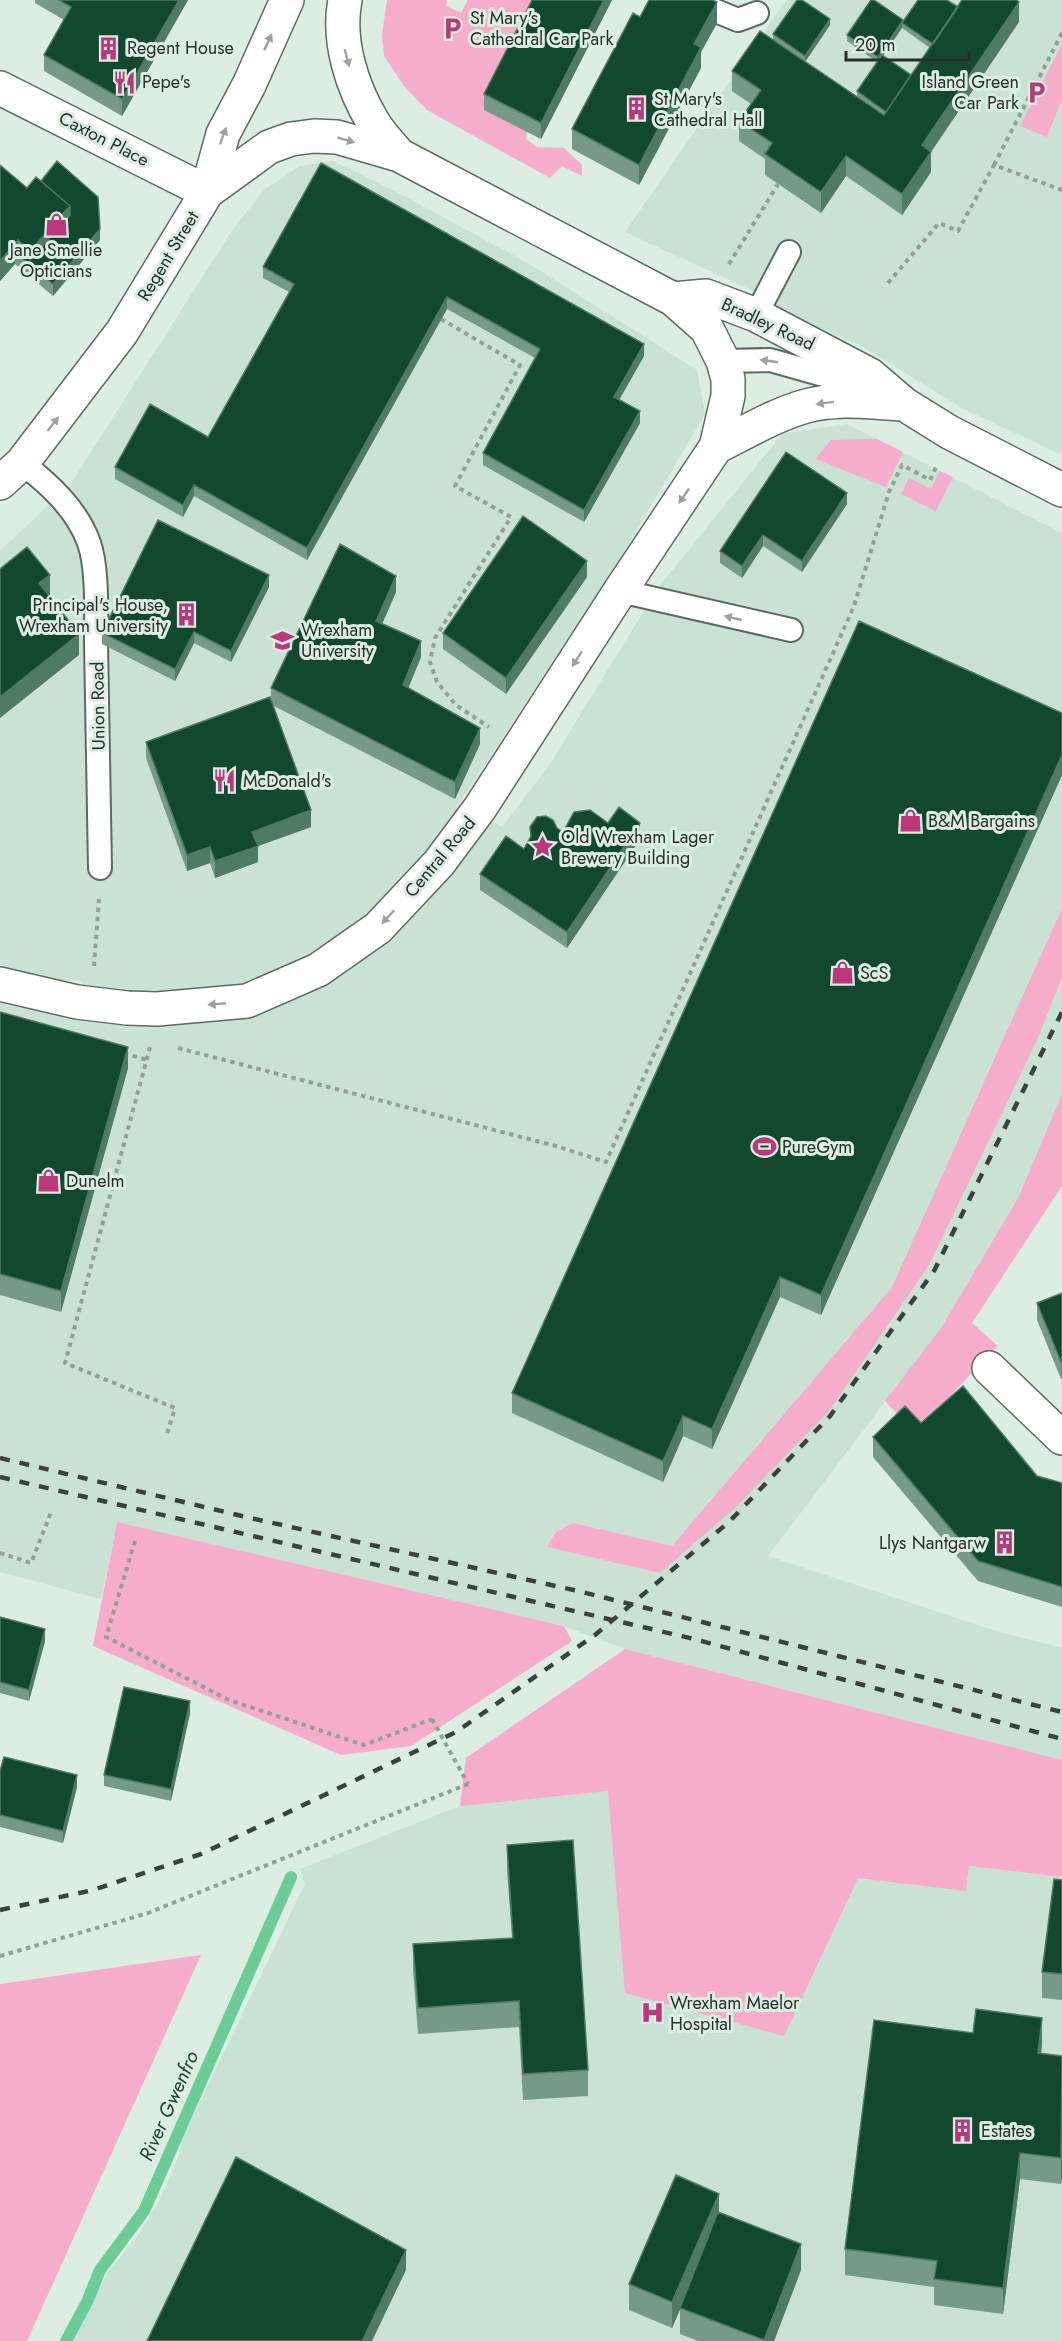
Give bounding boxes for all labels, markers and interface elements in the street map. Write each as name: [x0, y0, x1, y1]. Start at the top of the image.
place label: St Mary's Cathedral Car Park: [470, 5, 613, 52]
parking icon: St Mary's Cathedral Car Park: [439, 15, 465, 41]
scale bar: [846, 24, 969, 62]
text: 20 m: [855, 32, 895, 58]
one-way arrow: [263, 34, 272, 51]
building icon: Regent House: [96, 35, 122, 61]
place label: Regent House: [127, 35, 234, 61]
one-way arrow: [343, 49, 352, 67]
restaurant icon: Pepe's: [111, 69, 137, 95]
place label: Pepe's: [142, 69, 190, 95]
place label: Island Green Car Park: [922, 69, 1019, 116]
parking icon: Island Green Car Park: [1024, 79, 1050, 105]
place label: St Mary's Cathedral Hall: [654, 86, 762, 133]
building icon: St Mary's Cathedral Hall: [623, 96, 649, 122]
street label: Caxton Place: [54, 105, 154, 173]
one-way arrow: [219, 127, 229, 145]
one-way arrow: [337, 135, 355, 145]
street label: Regent Street: [131, 205, 206, 306]
shop icon: Jane Smellie Opticians: [43, 211, 69, 237]
place label: Jane Smellie Opticians: [8, 237, 102, 284]
street label: Bradley Road: [717, 291, 819, 357]
one-way arrow: [759, 357, 778, 366]
one-way arrow: [815, 399, 834, 408]
one-way arrow: [46, 417, 58, 432]
one-way arrow: [678, 487, 690, 503]
place label: Principal's House, Wrexham University: [19, 592, 168, 639]
building icon: Principal's House, Wrexham University: [173, 602, 199, 628]
one-way arrow: [724, 612, 743, 622]
place label: Wrexham University: [301, 617, 374, 664]
school or university icon: Wrexham University: [270, 627, 296, 653]
one-way arrow: [571, 650, 582, 667]
street label: Union Road: [84, 661, 112, 751]
restaurant icon: McDonald's: [212, 768, 238, 794]
place label: McDonald's: [243, 768, 331, 794]
shop icon: B&M Bargains: [897, 808, 923, 834]
place label: B&M Bargains: [928, 808, 1035, 834]
street label: Central Road: [398, 811, 482, 903]
place label: Old Wrexham Lager Brewery Building: [561, 824, 715, 871]
place icon: Old Wrexham Lager Brewery Building: [530, 834, 556, 860]
one-way arrow: [382, 909, 395, 924]
shop icon: ScS: [829, 960, 855, 986]
place label: ScS: [860, 960, 888, 986]
one-way arrow: [208, 999, 227, 1009]
sports icon: PureGym: [751, 1134, 777, 1160]
place label: PureGym: [782, 1134, 852, 1160]
shop icon: Dunelm: [35, 1168, 61, 1194]
place label: Dunelm: [66, 1168, 125, 1194]
place label: Llys Nantgarw: [879, 1530, 987, 1556]
building icon: Llys Nantgarw: [991, 1530, 1017, 1556]
place label: Wrexham Maelor Hospital: [670, 1990, 800, 2037]
hospital icon: Wrexham Maelor Hospital: [639, 2000, 665, 2026]
water label: River Gwenfro: [132, 2046, 206, 2166]
building icon: Estates: [950, 2118, 976, 2144]
place label: Estates: [981, 2118, 1032, 2144]

